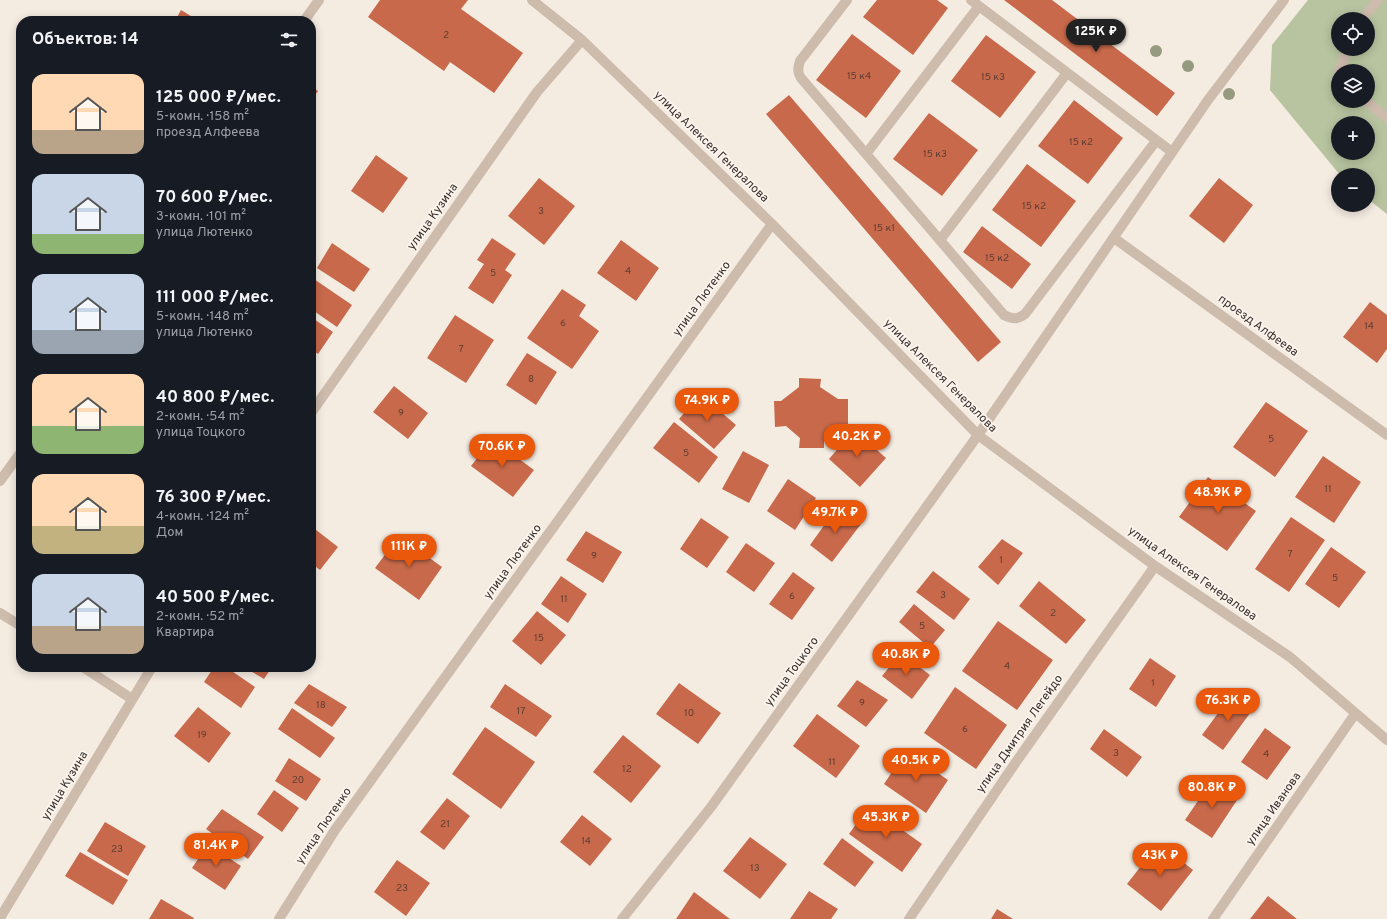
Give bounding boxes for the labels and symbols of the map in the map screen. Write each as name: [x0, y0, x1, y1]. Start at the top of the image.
pin: 125K ₽: [1063, 19, 1129, 53]
house number: 2: [443, 29, 449, 42]
house number: 15 к4: [847, 70, 871, 83]
house number: 15 к3: [981, 71, 1005, 84]
street label: улица Алексея Генералова: [650, 88, 772, 206]
house number: 15 к2: [1069, 136, 1093, 149]
house number: 15 к3: [923, 148, 947, 161]
street label: улица Кузина: [404, 180, 462, 254]
house number: 15 к2: [1022, 200, 1046, 213]
house number: 3: [538, 205, 544, 218]
house number: 15 к1: [873, 222, 895, 235]
house number: 15 к2: [985, 252, 1009, 265]
street label: улица Лютенко: [669, 258, 735, 340]
house number: 4: [625, 265, 631, 278]
house number: 5: [490, 267, 496, 280]
street label: проезд Алфеева: [1215, 291, 1301, 361]
street label: улица Алексея Генералова: [880, 316, 1000, 436]
house number: 6: [560, 317, 566, 330]
house number: 14: [1364, 320, 1374, 333]
house number: 7: [458, 343, 464, 356]
house number: 8: [528, 373, 534, 386]
pin: 74.9K ₽: [670, 388, 744, 422]
house number: 9: [398, 407, 404, 420]
pin: 40.2K ₽: [820, 424, 894, 458]
house number: 5: [1268, 433, 1274, 446]
pin: 70.6K ₽: [465, 434, 539, 468]
house number: 5: [683, 447, 689, 460]
pin: 48.9K ₽: [1181, 480, 1255, 514]
house number: 11: [1324, 483, 1332, 496]
pin: 49.7K ₽: [798, 500, 872, 534]
street label: улица Лютенко: [480, 521, 546, 603]
street label: улица Алексея Генералова: [1124, 523, 1260, 625]
pin: 111K ₽: [376, 534, 442, 568]
house number: 7: [1287, 548, 1293, 561]
house number: 9: [591, 550, 597, 563]
house number: 1: [999, 554, 1003, 567]
house number: 5: [1332, 572, 1338, 585]
house number: 3: [940, 589, 946, 602]
house number: 6: [789, 590, 795, 603]
house number: 11: [560, 593, 568, 606]
house number: 2: [1050, 607, 1056, 620]
house number: 5: [919, 620, 925, 633]
house number: 15: [534, 632, 544, 645]
street label: улица Тоцкого: [761, 634, 823, 710]
pin: 40.8K ₽: [869, 642, 943, 676]
house number: 4: [1004, 660, 1010, 673]
street label: улица Дмитрия Легейдо: [973, 671, 1067, 796]
house number: 1: [1151, 677, 1155, 690]
pin: 76.3K ₽: [1191, 688, 1265, 722]
house number: 9: [859, 697, 865, 710]
house number: 18: [316, 699, 326, 712]
house number: 17: [517, 705, 525, 718]
house number: 10: [684, 707, 694, 720]
house number: 6: [962, 723, 968, 736]
house number: 19: [197, 729, 207, 742]
house number: 3: [1113, 747, 1119, 760]
street label: улица Кузина: [38, 748, 92, 824]
pin: 40.5K ₽: [879, 748, 953, 782]
house number: 4: [1263, 748, 1269, 761]
house number: 11: [828, 756, 836, 769]
house number: 12: [622, 763, 632, 776]
street label: улица Иванова: [1243, 769, 1305, 849]
house number: 20: [292, 774, 304, 787]
pin: 80.8K ₽: [1175, 775, 1249, 809]
street label: улица Лютенко: [292, 784, 356, 868]
pin: 45.3K ₽: [849, 805, 923, 839]
house number: 21: [440, 818, 450, 831]
pin: 81.4K ₽: [179, 833, 253, 867]
house number: 14: [581, 835, 591, 848]
house number: 23: [111, 843, 123, 856]
pin: 43K ₽: [1132, 843, 1188, 877]
house number: 13: [750, 862, 760, 875]
house number: 23: [396, 882, 408, 895]

